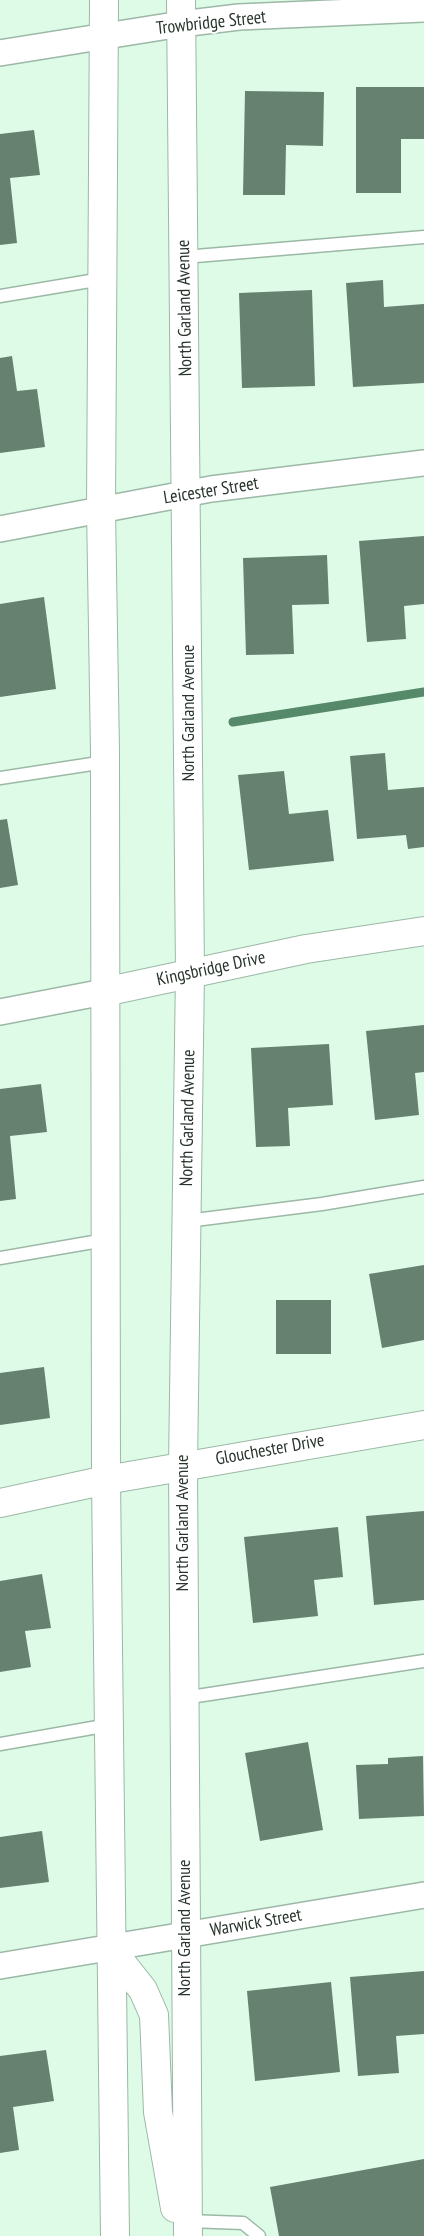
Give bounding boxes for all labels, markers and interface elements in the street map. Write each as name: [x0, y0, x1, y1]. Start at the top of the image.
street label: Trowbridge Street: [155, 6, 267, 40]
street label: North Garland Avenue: [173, 239, 197, 377]
street label: Leicester Street: [162, 473, 260, 509]
street label: North Garland Avenue: [178, 645, 200, 781]
street label: Kingsbridge Drive: [155, 947, 267, 991]
street label: North Garland Avenue: [176, 1049, 200, 1187]
street label: Glouchester Drive: [214, 1430, 326, 1470]
street label: North Garland Avenue: [172, 1455, 194, 1591]
street label: North Garland Avenue: [174, 1860, 196, 1996]
street label: Warwick Street: [209, 1904, 303, 1942]

